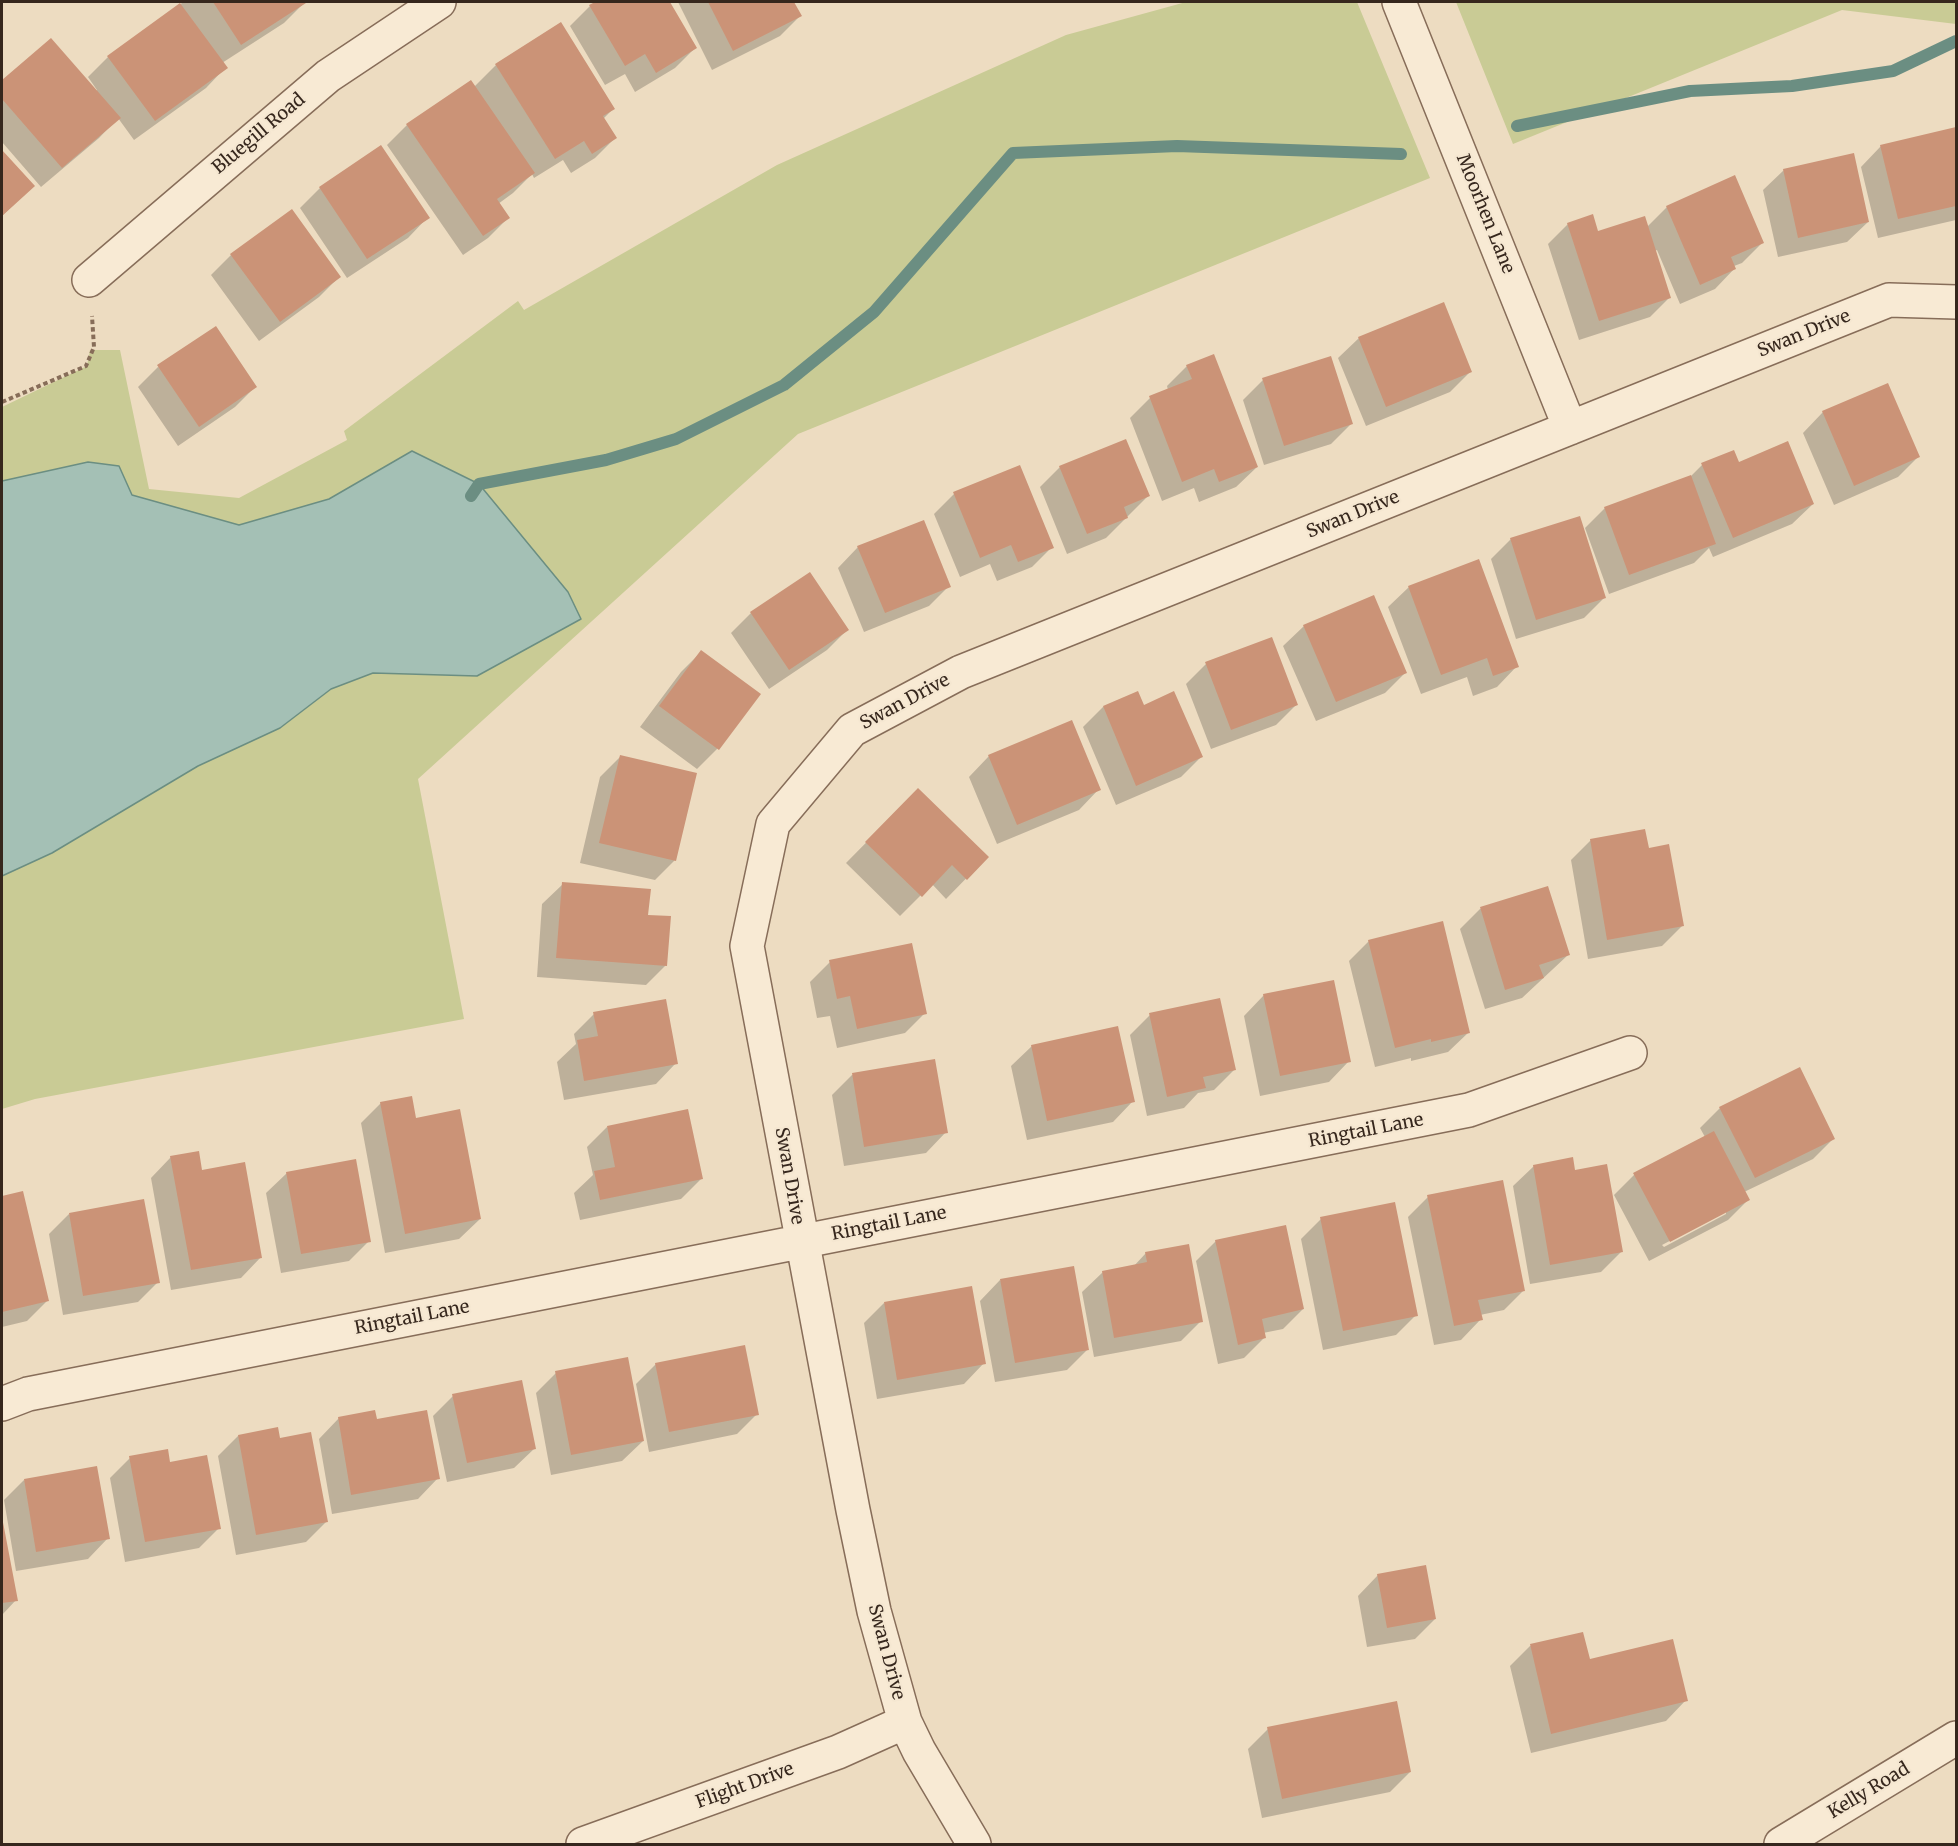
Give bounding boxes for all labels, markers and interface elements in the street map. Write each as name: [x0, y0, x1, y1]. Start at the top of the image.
street label: Bluegill Road: [208, 89, 310, 179]
street label: Moorhen Lane: [1451, 151, 1519, 277]
street label: Swan Drive: [1754, 306, 1854, 362]
street label: Swan Drive: [1303, 487, 1403, 543]
street label: Swan Drive: [857, 669, 953, 735]
street label: Ringtail Lane: [1307, 1109, 1425, 1153]
street label: Swan Drive: [770, 1126, 808, 1226]
street label: Ringtail Lane: [830, 1202, 948, 1246]
street label: Ringtail Lane: [353, 1296, 471, 1340]
street label: Swan Drive: [863, 1602, 909, 1702]
street label: Flight Drive: [693, 1758, 797, 1814]
street label: Kelly Road: [1824, 1758, 1914, 1824]

